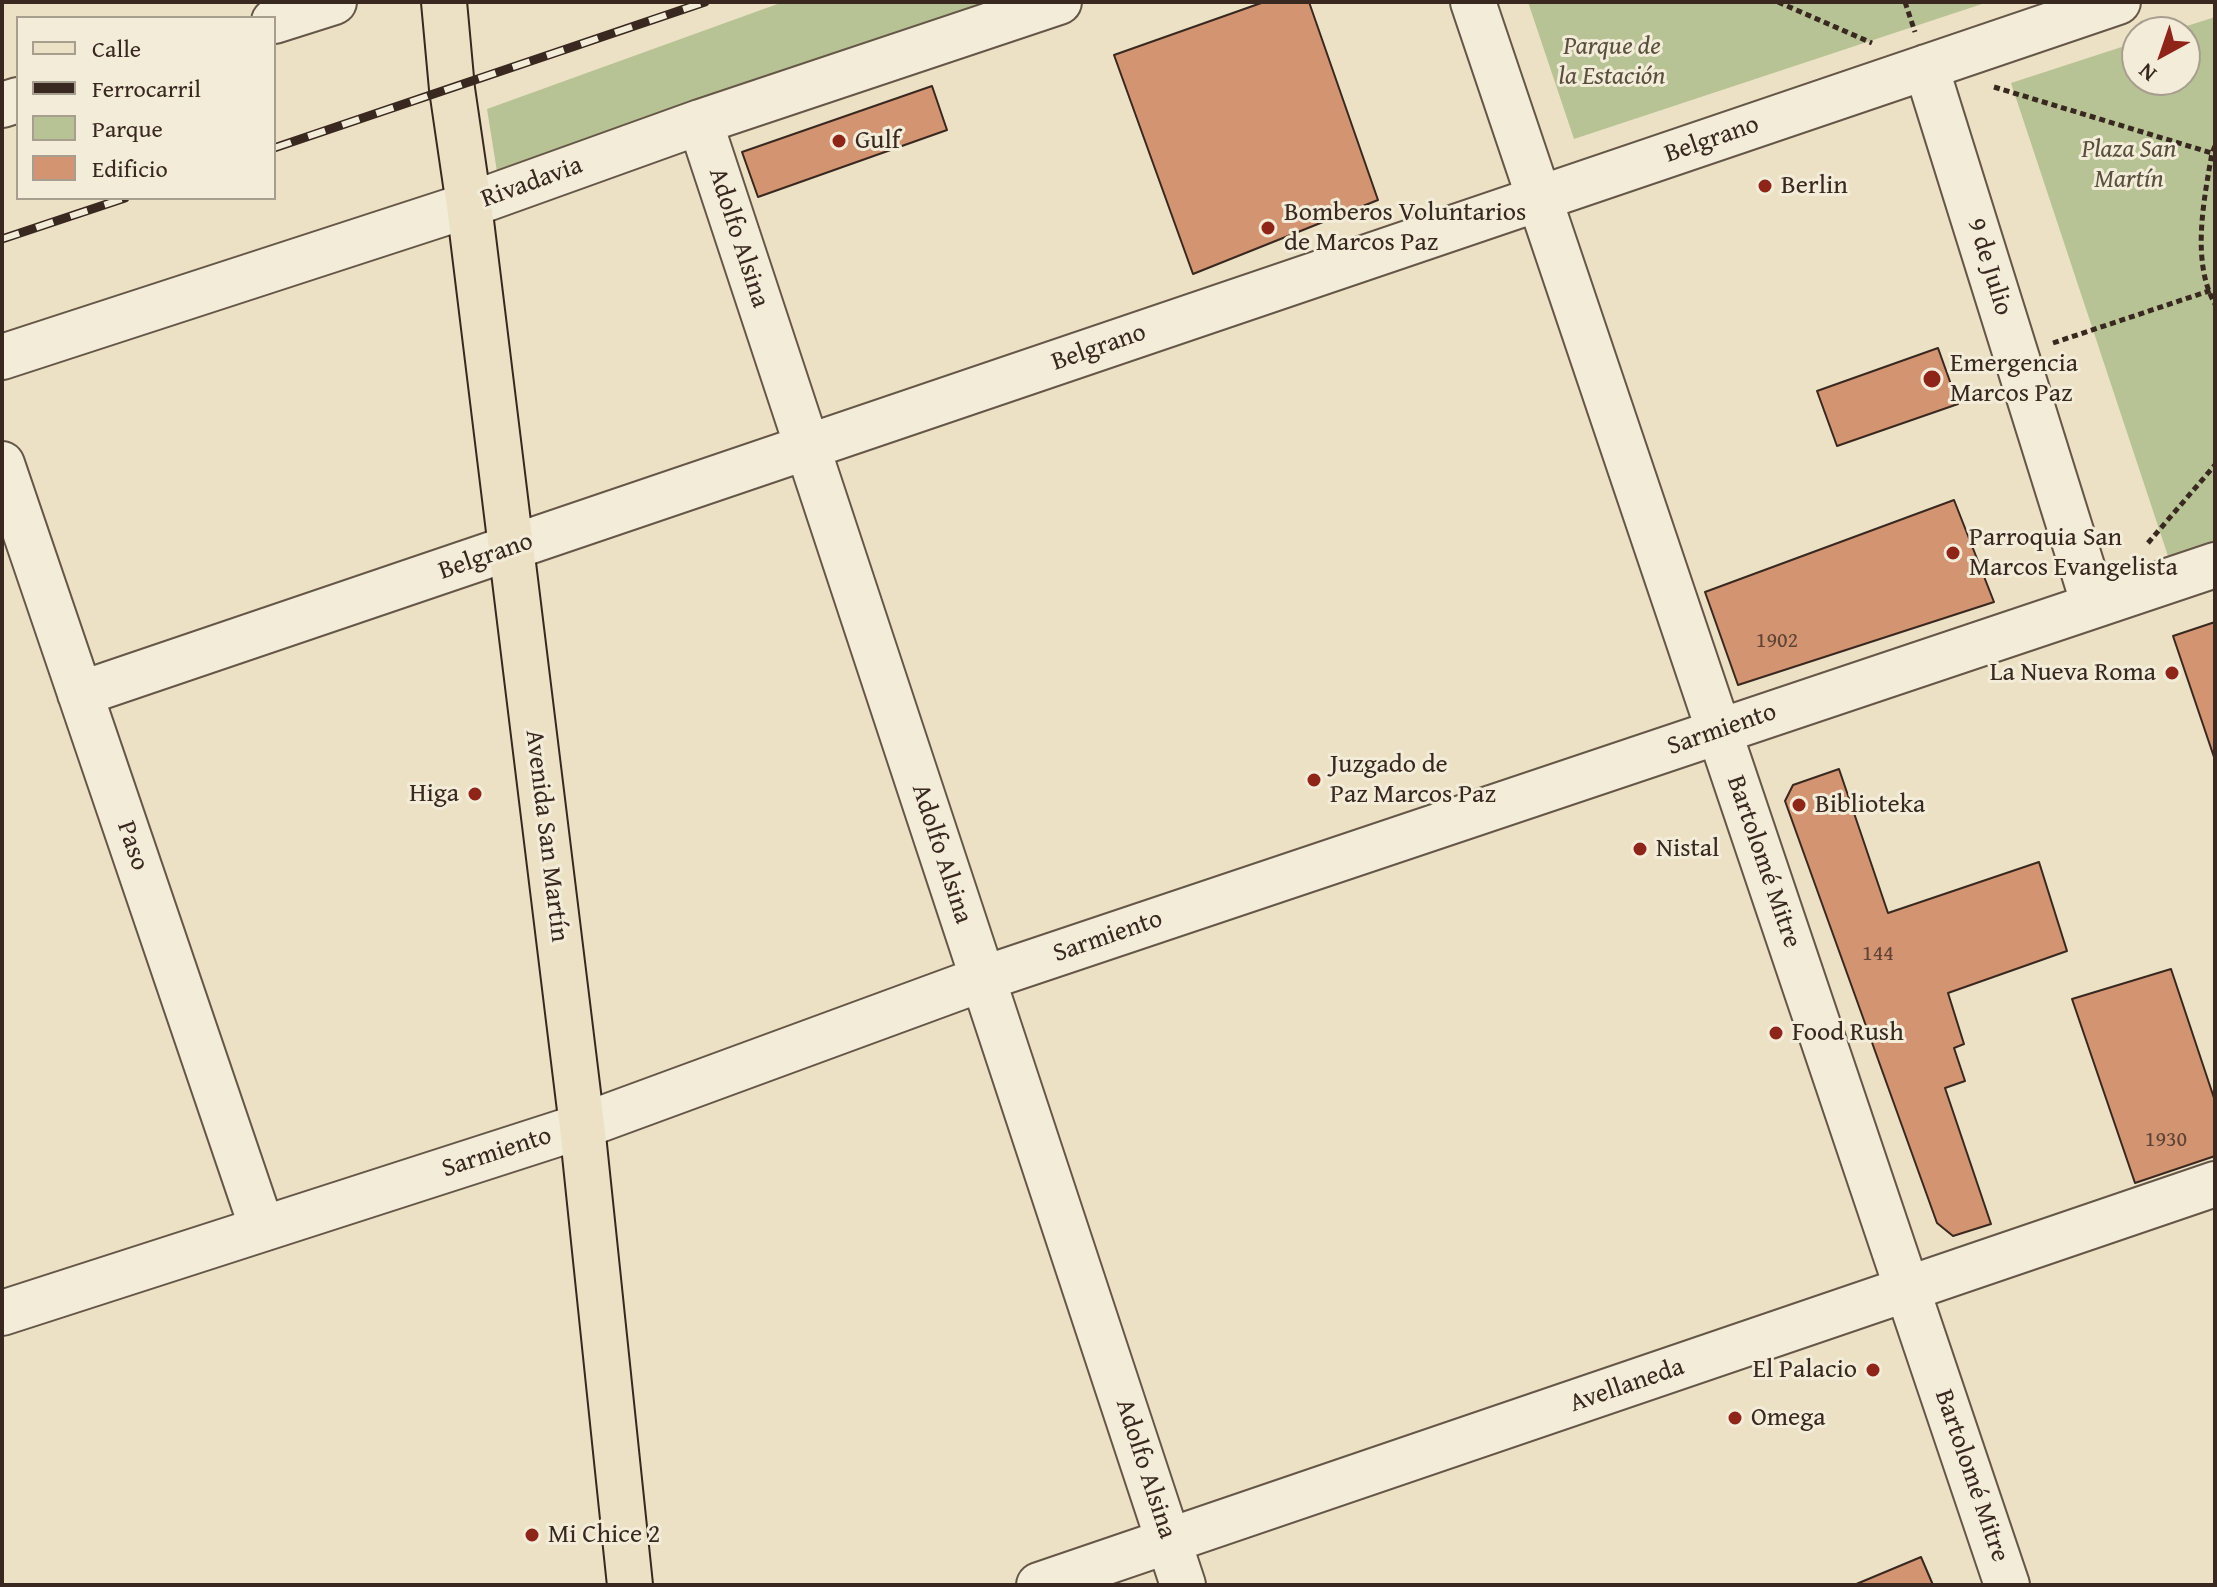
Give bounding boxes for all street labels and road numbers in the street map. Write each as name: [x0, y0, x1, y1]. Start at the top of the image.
street label: Belgrano: [1661, 109, 1763, 171]
street label: Rivadavia: [477, 150, 587, 216]
street label: Adolfo Alsina: [701, 164, 775, 312]
street label: 9 de Julio: [1959, 215, 2019, 319]
street label: Belgrano: [1048, 317, 1150, 379]
street label: Belgrano: [435, 526, 537, 588]
street label: Sarmiento: [1663, 697, 1781, 763]
street label: Avenida San Martín: [518, 728, 574, 944]
street label: Bartolomé Mitre: [1719, 772, 1807, 952]
street label: Adolfo Alsina: [904, 780, 978, 928]
street label: Paso: [109, 817, 155, 875]
street label: Sarmiento: [1049, 904, 1167, 970]
street label: Sarmiento: [438, 1121, 556, 1185]
street label: Avellaneda: [1566, 1352, 1688, 1420]
street label: Bartolomé Mitre: [1927, 1386, 2015, 1566]
street label: Adolfo Alsina: [1108, 1395, 1182, 1543]

